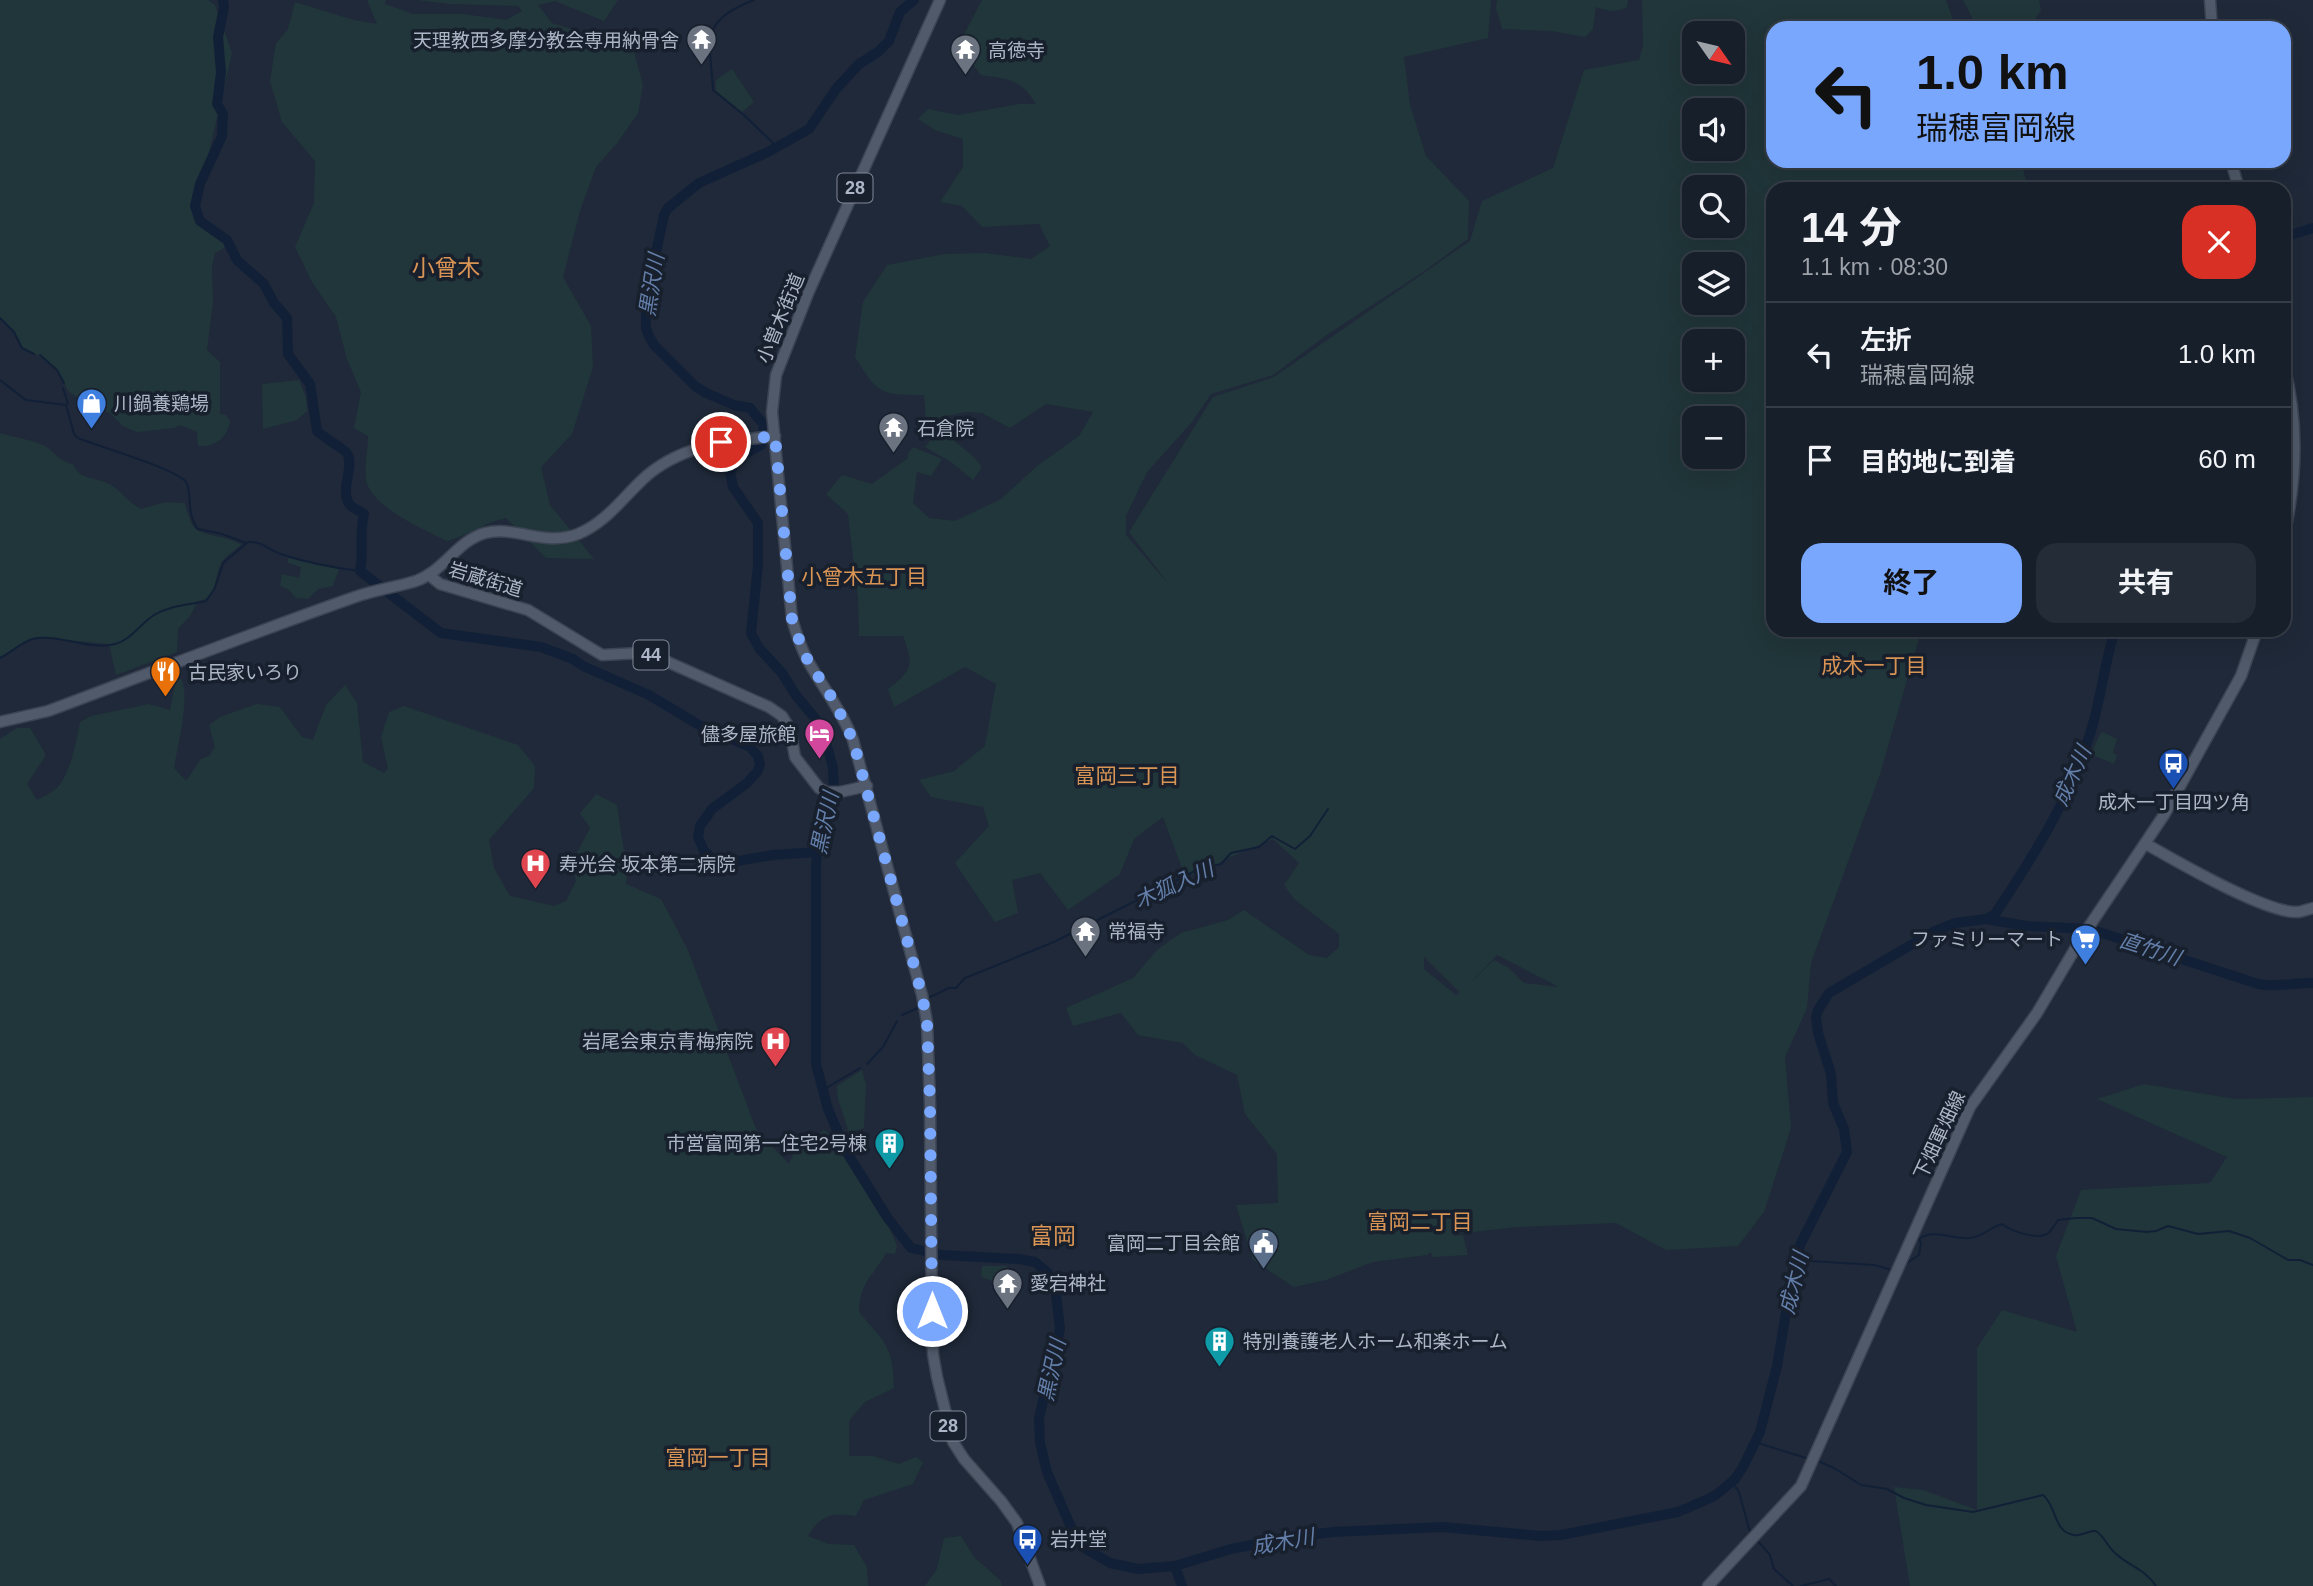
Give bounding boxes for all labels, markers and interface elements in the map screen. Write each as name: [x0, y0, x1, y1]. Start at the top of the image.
north arrow: [1682, 21, 1745, 84]
map controls: [1682, 21, 1745, 469]
temple icon: 天理教西多摩分教会専用納骨舎: [685, 23, 719, 67]
place label: 天理教西多摩分教会専用納骨舎: [413, 30, 679, 51]
temple icon: 高徳寺: [948, 33, 982, 77]
place label: 高徳寺: [988, 40, 1045, 61]
text: 1.0 km: [1916, 45, 2069, 99]
icon: left: [1801, 49, 1892, 140]
button: sound: [1682, 98, 1745, 161]
text: 瑞穂富岡線: [1916, 110, 2076, 146]
road number: 28: [838, 174, 872, 202]
button: search: [1682, 175, 1745, 238]
text: 14 分: [1801, 204, 1901, 251]
button: close: [2182, 205, 2256, 279]
water label: 黒沢川: [635, 250, 668, 318]
button: layers: [1682, 252, 1745, 315]
text: 1.1 km · 08:30: [1801, 254, 1948, 280]
district label: 小曾木: [412, 255, 481, 281]
street label: 小曽木街道: [753, 270, 808, 366]
text: 左折: [1860, 325, 1912, 355]
button: +: [1682, 329, 1745, 392]
icon: left: [1801, 336, 1839, 374]
text: 1.0 km: [2178, 339, 2256, 369]
text: 瑞穂富岡線: [1860, 362, 1975, 388]
shop icon: 川鍋養鶏場: [74, 386, 108, 430]
place label: 川鍋養鶏場: [114, 393, 209, 414]
button: −: [1682, 406, 1745, 469]
temple icon: 石倉院: [877, 411, 911, 455]
pin: [691, 412, 751, 472]
place label: 石倉院: [917, 418, 974, 439]
icon: arrive: [702, 423, 740, 461]
icon: arrive: [1801, 441, 1839, 479]
text: 60 m: [2198, 444, 2256, 474]
text: 目的地に到着: [1860, 447, 2016, 477]
button: 終了: [1801, 543, 2022, 623]
button: 共有: [2036, 543, 2256, 623]
street label: 岩蔵街道: [446, 558, 525, 601]
district label: 小曾木五丁目: [801, 565, 927, 588]
road number: 44: [634, 640, 668, 670]
district label: 成木一丁目: [1822, 654, 1927, 677]
restaurant icon: 古民家いろり: [148, 655, 182, 699]
place label: 古民家いろり: [188, 662, 302, 683]
hotel icon: 儘多屋旅館: [802, 717, 836, 761]
place label: 儘多屋旅館: [701, 724, 796, 745]
water label: 成木川: [2048, 741, 2096, 809]
bus stop icon: 成木一丁目四ツ角: [2157, 746, 2191, 790]
district label: 富岡三丁目: [1075, 764, 1180, 787]
water label: 黒沢川: [807, 788, 843, 856]
place label: 成木一丁目四ツ角: [2098, 792, 2250, 813]
hospital icon: 寿光会 坂本第二病院: [519, 847, 553, 891]
place label: 寿光会 坂本第二病院: [559, 854, 735, 875]
water label: 木狐入川: [1131, 856, 1219, 912]
temple icon: 常福寺: [1068, 914, 1102, 958]
place label: 常福寺: [1108, 921, 1165, 942]
supermarket icon: ファミリーマート: [2069, 922, 2103, 966]
water label: 直竹川: [2117, 928, 2186, 970]
place label: ファミリーマート: [1911, 929, 2063, 950]
hospital icon: 岩尾会東京青梅病院: [759, 1024, 793, 1068]
place label: 岩尾会東京青梅病院: [582, 1031, 753, 1052]
street label: 下畑軍畑線: [1910, 1088, 1969, 1183]
building icon: 市営富岡第一住宅2号棟: [873, 1126, 907, 1170]
place label: 市営富岡第一住宅2号棟: [666, 1133, 867, 1154]
district label: 富岡二丁目: [1368, 1210, 1473, 1233]
district label: 富岡: [1030, 1223, 1076, 1249]
public building icon: 富岡二丁目会館: [1246, 1226, 1280, 1270]
place label: 富岡二丁目会館: [1107, 1233, 1240, 1254]
water label: 成木川: [1775, 1248, 1813, 1316]
temple icon: 愛宕神社: [990, 1266, 1024, 1310]
place label: 愛宕神社: [1030, 1273, 1106, 1294]
position arrow: [895, 1274, 969, 1348]
building icon: 特別養護老人ホーム和楽ホーム: [1203, 1324, 1237, 1368]
place label: 特別養護老人ホーム和楽ホーム: [1243, 1331, 1508, 1352]
water label: 黒沢川: [1034, 1335, 1070, 1403]
road number: 28: [930, 1412, 965, 1441]
district label: 富岡一丁目: [666, 1446, 771, 1469]
bus stop icon: 岩井堂: [1010, 1522, 1044, 1566]
water label: 成木川: [1250, 1524, 1318, 1558]
place label: 岩井堂: [1050, 1529, 1107, 1550]

